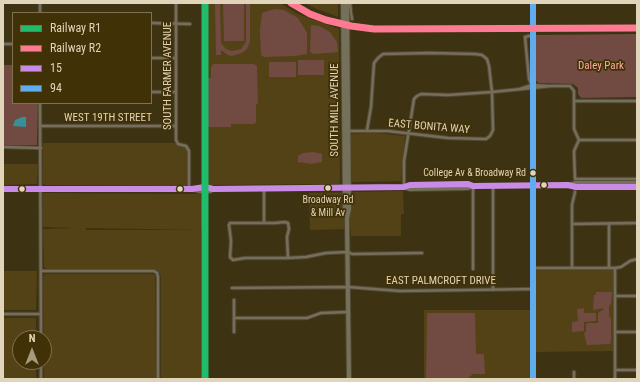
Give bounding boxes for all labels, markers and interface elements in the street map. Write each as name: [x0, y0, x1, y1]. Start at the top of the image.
legend: [12, 12, 152, 104]
text: Railway R1: [50, 21, 101, 35]
street label: SOUTH FARMER AVENUE: [161, 22, 175, 130]
text: Railway R2: [50, 41, 101, 55]
park label: Daley Park: [578, 59, 624, 73]
text: 15: [50, 61, 62, 75]
street label: SOUTH MILL AVENUE: [328, 63, 342, 157]
text: 94: [50, 81, 62, 95]
street label: WEST 19TH STREET: [64, 111, 152, 125]
street label: EAST BONITA WAY: [388, 117, 470, 137]
place label: College Av & Broadway Rd: [423, 167, 526, 179]
marker: College Av & Broadway Rd: [528, 168, 538, 178]
unlabelled marker: [539, 180, 549, 190]
marker: Broadway Rd & Mill Av: [323, 183, 333, 193]
unlabelled marker: [17, 184, 27, 194]
unlabelled marker: [175, 184, 185, 194]
place label: Broadway Rd & Mill Av: [302, 194, 354, 218]
street label: EAST PALMCROFT DRIVE: [386, 274, 496, 288]
north arrow: [12, 330, 52, 370]
text: N: [29, 332, 35, 345]

